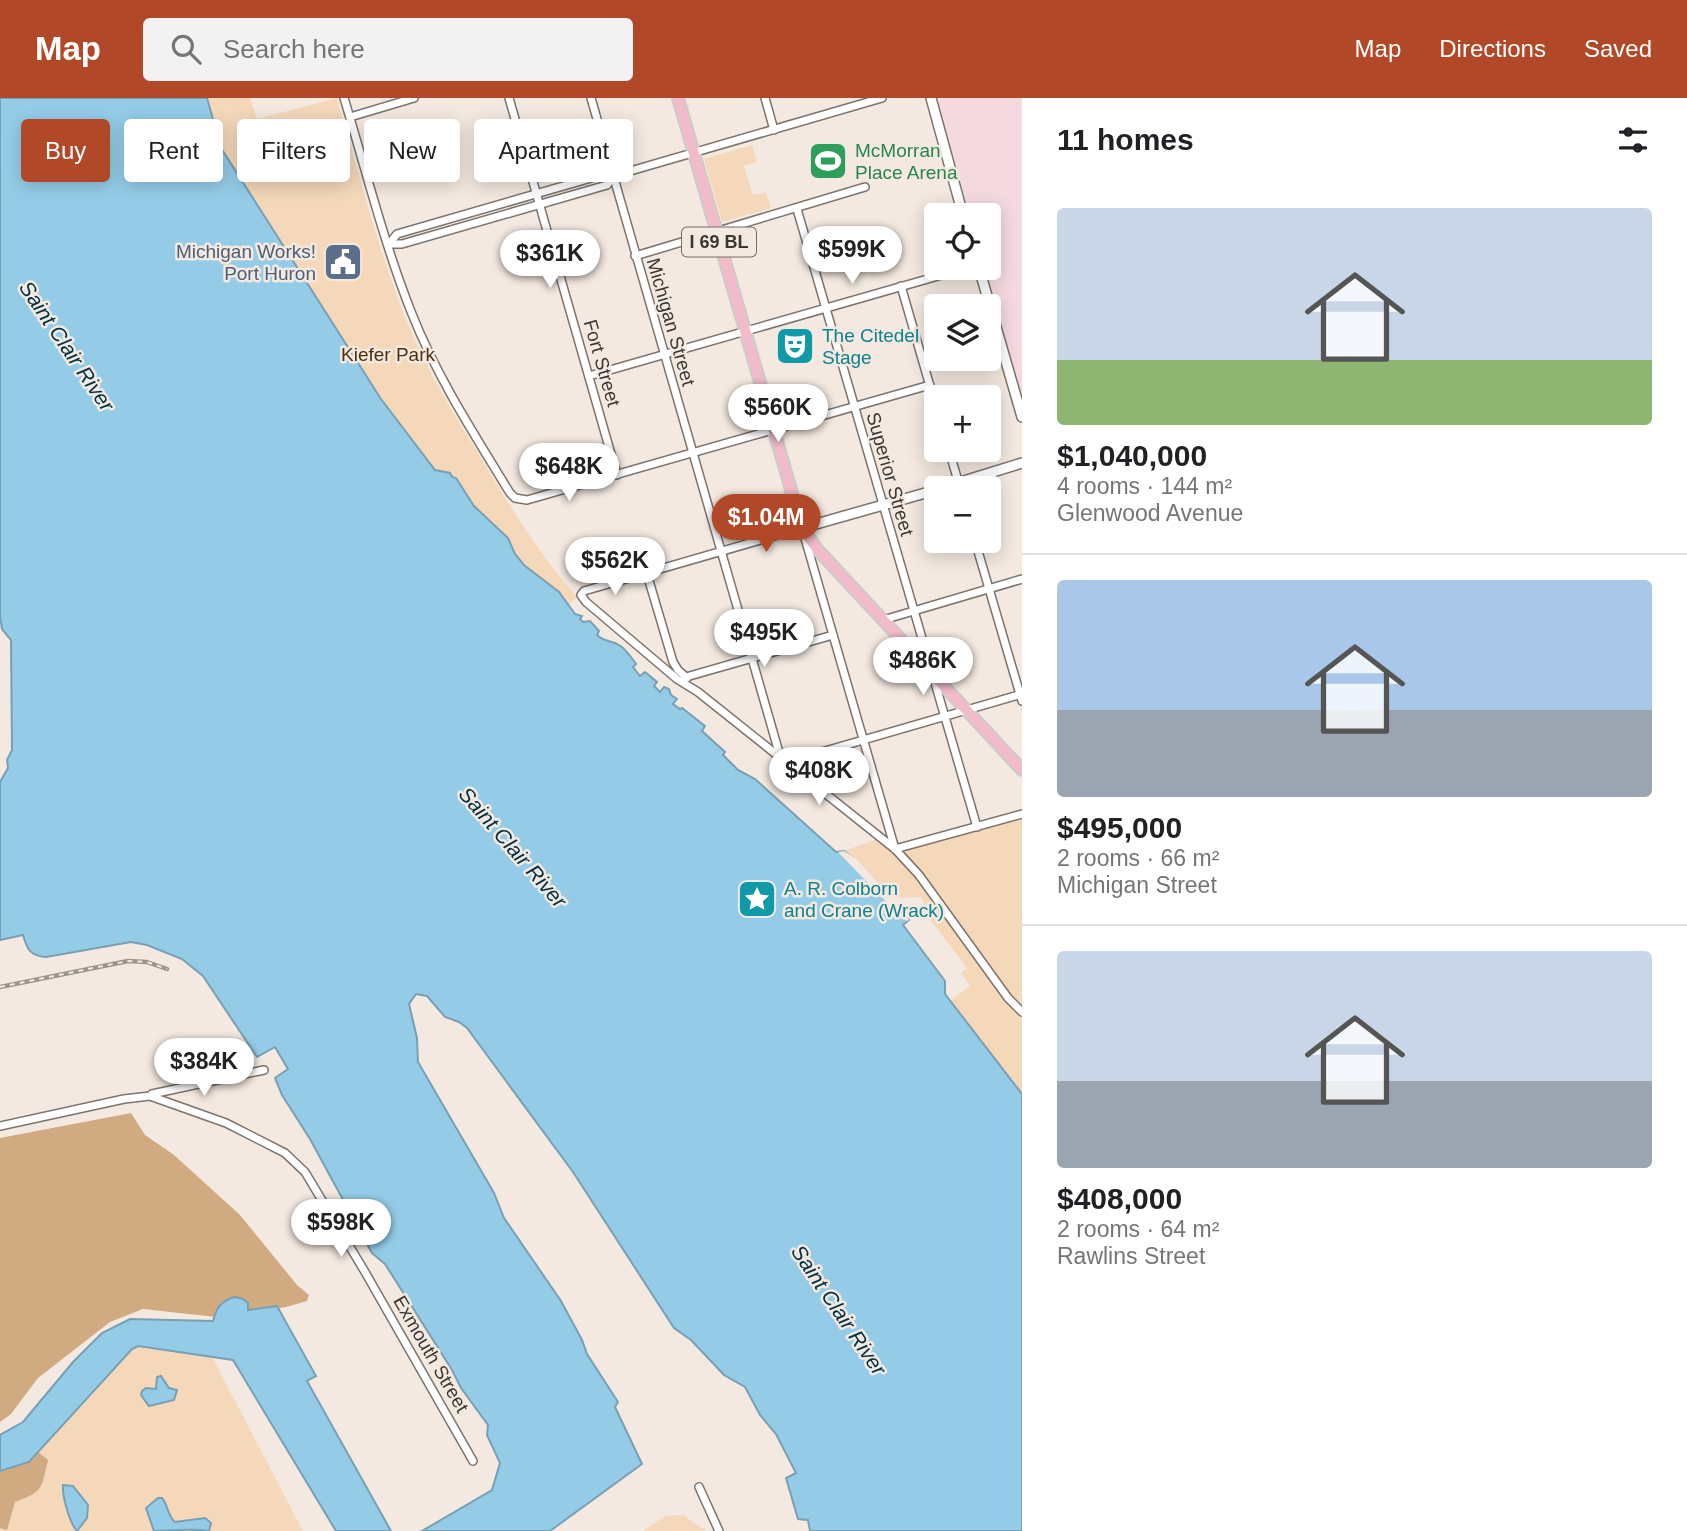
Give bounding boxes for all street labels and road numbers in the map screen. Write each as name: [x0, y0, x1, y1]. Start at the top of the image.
road number: I 69 BL: [682, 228, 756, 257]
street label: Michigan Street: [643, 256, 699, 389]
street label: Fort Street: [580, 317, 625, 410]
street label: Superior Street: [862, 410, 918, 539]
street label: Exmouth Street: [389, 1292, 473, 1417]

